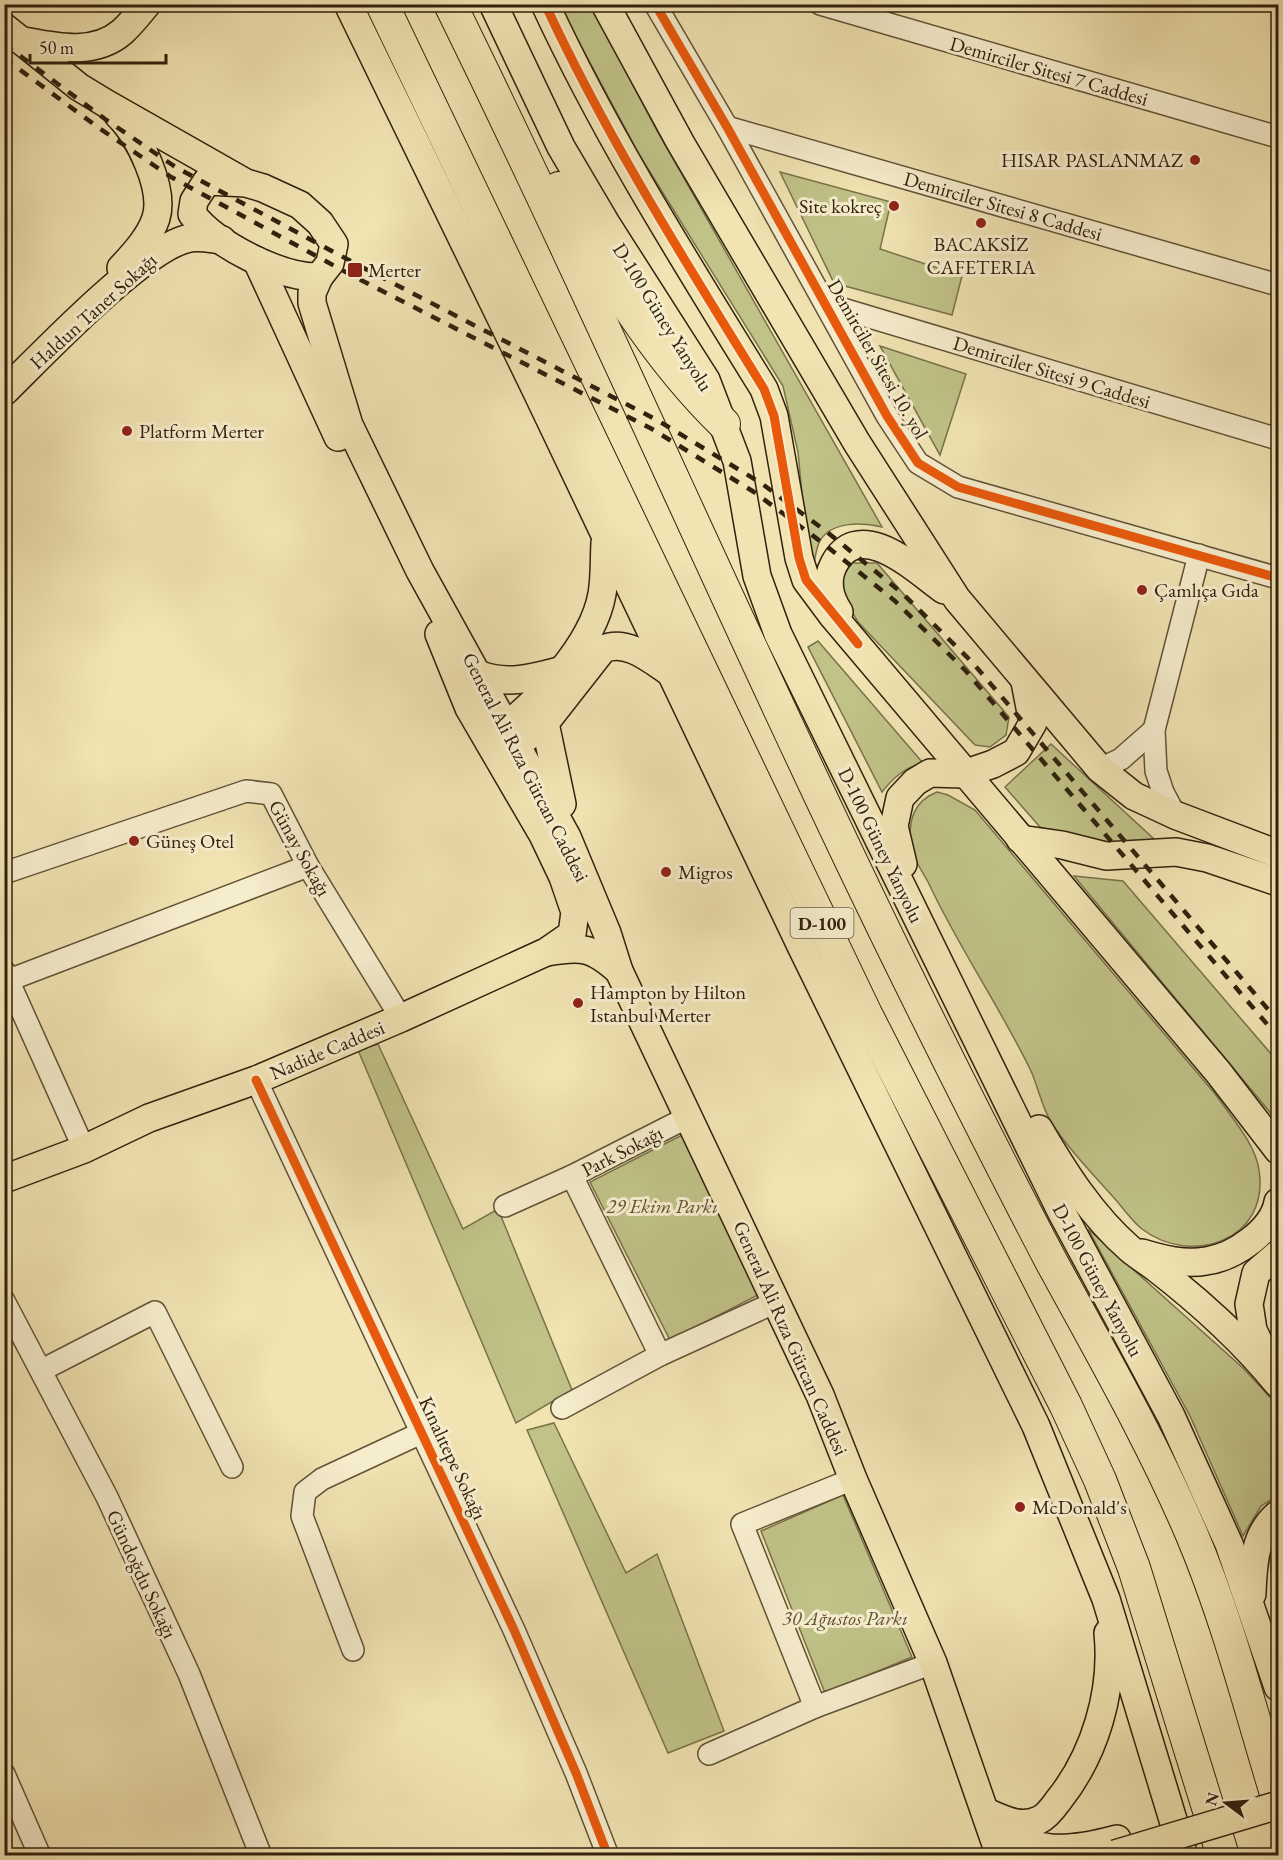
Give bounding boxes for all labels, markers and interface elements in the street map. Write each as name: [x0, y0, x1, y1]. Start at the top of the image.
scale bar: [30, 27, 166, 65]
street label: Demirciler Sitesi 7 Caddesi: [947, 30, 1151, 112]
text: 50 m: [39, 36, 74, 59]
place label: HISAR PASLANMAZ: [1001, 147, 1183, 173]
marker: HISAR PASLANMAZ: [1188, 153, 1202, 167]
street label: Demirciler Sitesi 8 Caddesi: [901, 165, 1105, 247]
place label: Site kokreç: [799, 193, 882, 219]
marker: Site kokreç: [887, 199, 901, 213]
marker: BACAKSİZ CAFETERIA: [974, 216, 988, 230]
place label: BACAKSİZ CAFETERIA: [926, 231, 1036, 280]
street label: D-100 Güney Yanyolu: [607, 238, 719, 396]
street label: Haldun Taner Sokağı: [24, 247, 162, 375]
place label: Merter: [368, 257, 421, 283]
marker: Merter: [346, 261, 364, 279]
street label: Demirciler Sitesi 10. yol: [822, 274, 934, 444]
street label: Demirciler Sitesi 9 Caddesi: [950, 330, 1154, 414]
place label: Platform Merter: [139, 418, 264, 444]
marker: Platform Merter: [120, 424, 134, 438]
place label: Çamlıça Gıda: [1154, 577, 1259, 603]
marker: Çamlıça Gıda: [1135, 583, 1149, 597]
street label: General Ali Rıza Gürcan Caddesi: [457, 648, 595, 886]
street label: D-100 Güney Yanyolu: [832, 763, 930, 928]
street label: Günay Sokağı: [263, 795, 337, 901]
place label: Güneş Otel: [146, 828, 234, 854]
marker: Güneş Otel: [127, 834, 141, 848]
place label: Migros: [678, 859, 733, 885]
marker: Migros: [659, 865, 673, 879]
road number: D-100: [790, 908, 854, 938]
place label: Hampton by Hilton Istanbul Merter: [590, 979, 746, 1028]
marker: Hampton by Hilton Istanbul Merter: [571, 996, 585, 1010]
street label: Nadide Caddesi: [266, 1014, 388, 1086]
street label: Park Sokağı: [577, 1119, 667, 1183]
park label: 29 Ekim Parkı: [606, 1193, 718, 1219]
street label: D-100 Güney Yanyolu: [1047, 1199, 1150, 1362]
street label: General Ali Rıza Gürcan Caddesi: [727, 1217, 855, 1459]
street label: Kınalıtepe Sokağı: [413, 1392, 493, 1524]
place label: McDonald's: [1032, 1494, 1127, 1520]
marker: McDonald's: [1013, 1500, 1027, 1514]
street label: Gündoğdu Sokağı: [101, 1506, 183, 1643]
park label: 30 Ağustos Parkı: [782, 1605, 908, 1631]
north arrow: [1196, 1773, 1256, 1833]
text: N: [1200, 1790, 1224, 1808]

